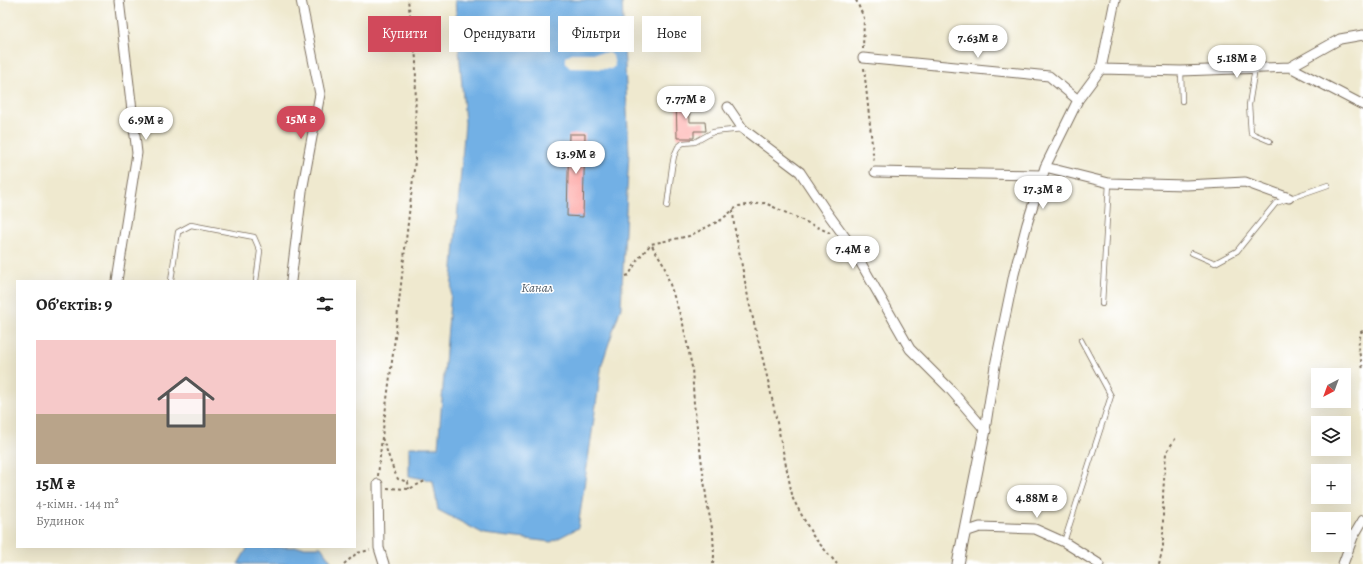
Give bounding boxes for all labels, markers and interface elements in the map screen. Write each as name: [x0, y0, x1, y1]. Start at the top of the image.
chip: Купити: [368, 16, 441, 52]
chip: Орендувати: [449, 16, 550, 52]
chip: Фільтри: [558, 16, 634, 52]
chip: Нове: [642, 16, 701, 52]
pin: 7.63M ₴: [941, 25, 1015, 59]
text: 7.63M ₴: [958, 29, 998, 46]
pin: 5.18M ₴: [1200, 45, 1274, 79]
text: 5.18M ₴: [1217, 49, 1257, 66]
pin: 7.77M ₴: [649, 86, 723, 120]
text: 7.77M ₴: [666, 90, 706, 107]
pin: 15M ₴: [273, 106, 329, 140]
pin: 6.9M ₴: [113, 107, 179, 141]
text: 15M ₴: [286, 110, 316, 127]
text: 6.9M ₴: [128, 111, 164, 128]
pin: 13.9M ₴: [539, 141, 613, 175]
text: 13.9M ₴: [556, 145, 596, 162]
pin: 17.3M ₴: [1006, 176, 1080, 210]
text: 17.3M ₴: [1023, 180, 1063, 197]
pin: 7.4M ₴: [820, 236, 886, 270]
text: 7.4M ₴: [835, 240, 871, 257]
water label: Канал: [521, 279, 554, 296]
text: Об’єктів: 9: [36, 293, 112, 316]
icon: filters: [314, 293, 336, 315]
icon: home: [150, 366, 222, 438]
north arrow: [1311, 368, 1351, 408]
map controls: [1311, 368, 1351, 552]
button: layers: [1311, 416, 1351, 456]
button: +: [1311, 464, 1351, 504]
text: 15M ₴: [36, 472, 76, 495]
pin: 4.88M ₴: [1000, 485, 1074, 519]
text: 4.88M ₴: [1016, 489, 1058, 506]
text: 4-кімн. · 144 m²: [36, 495, 119, 512]
text: Будинок: [36, 512, 85, 529]
button: −: [1311, 512, 1351, 552]

